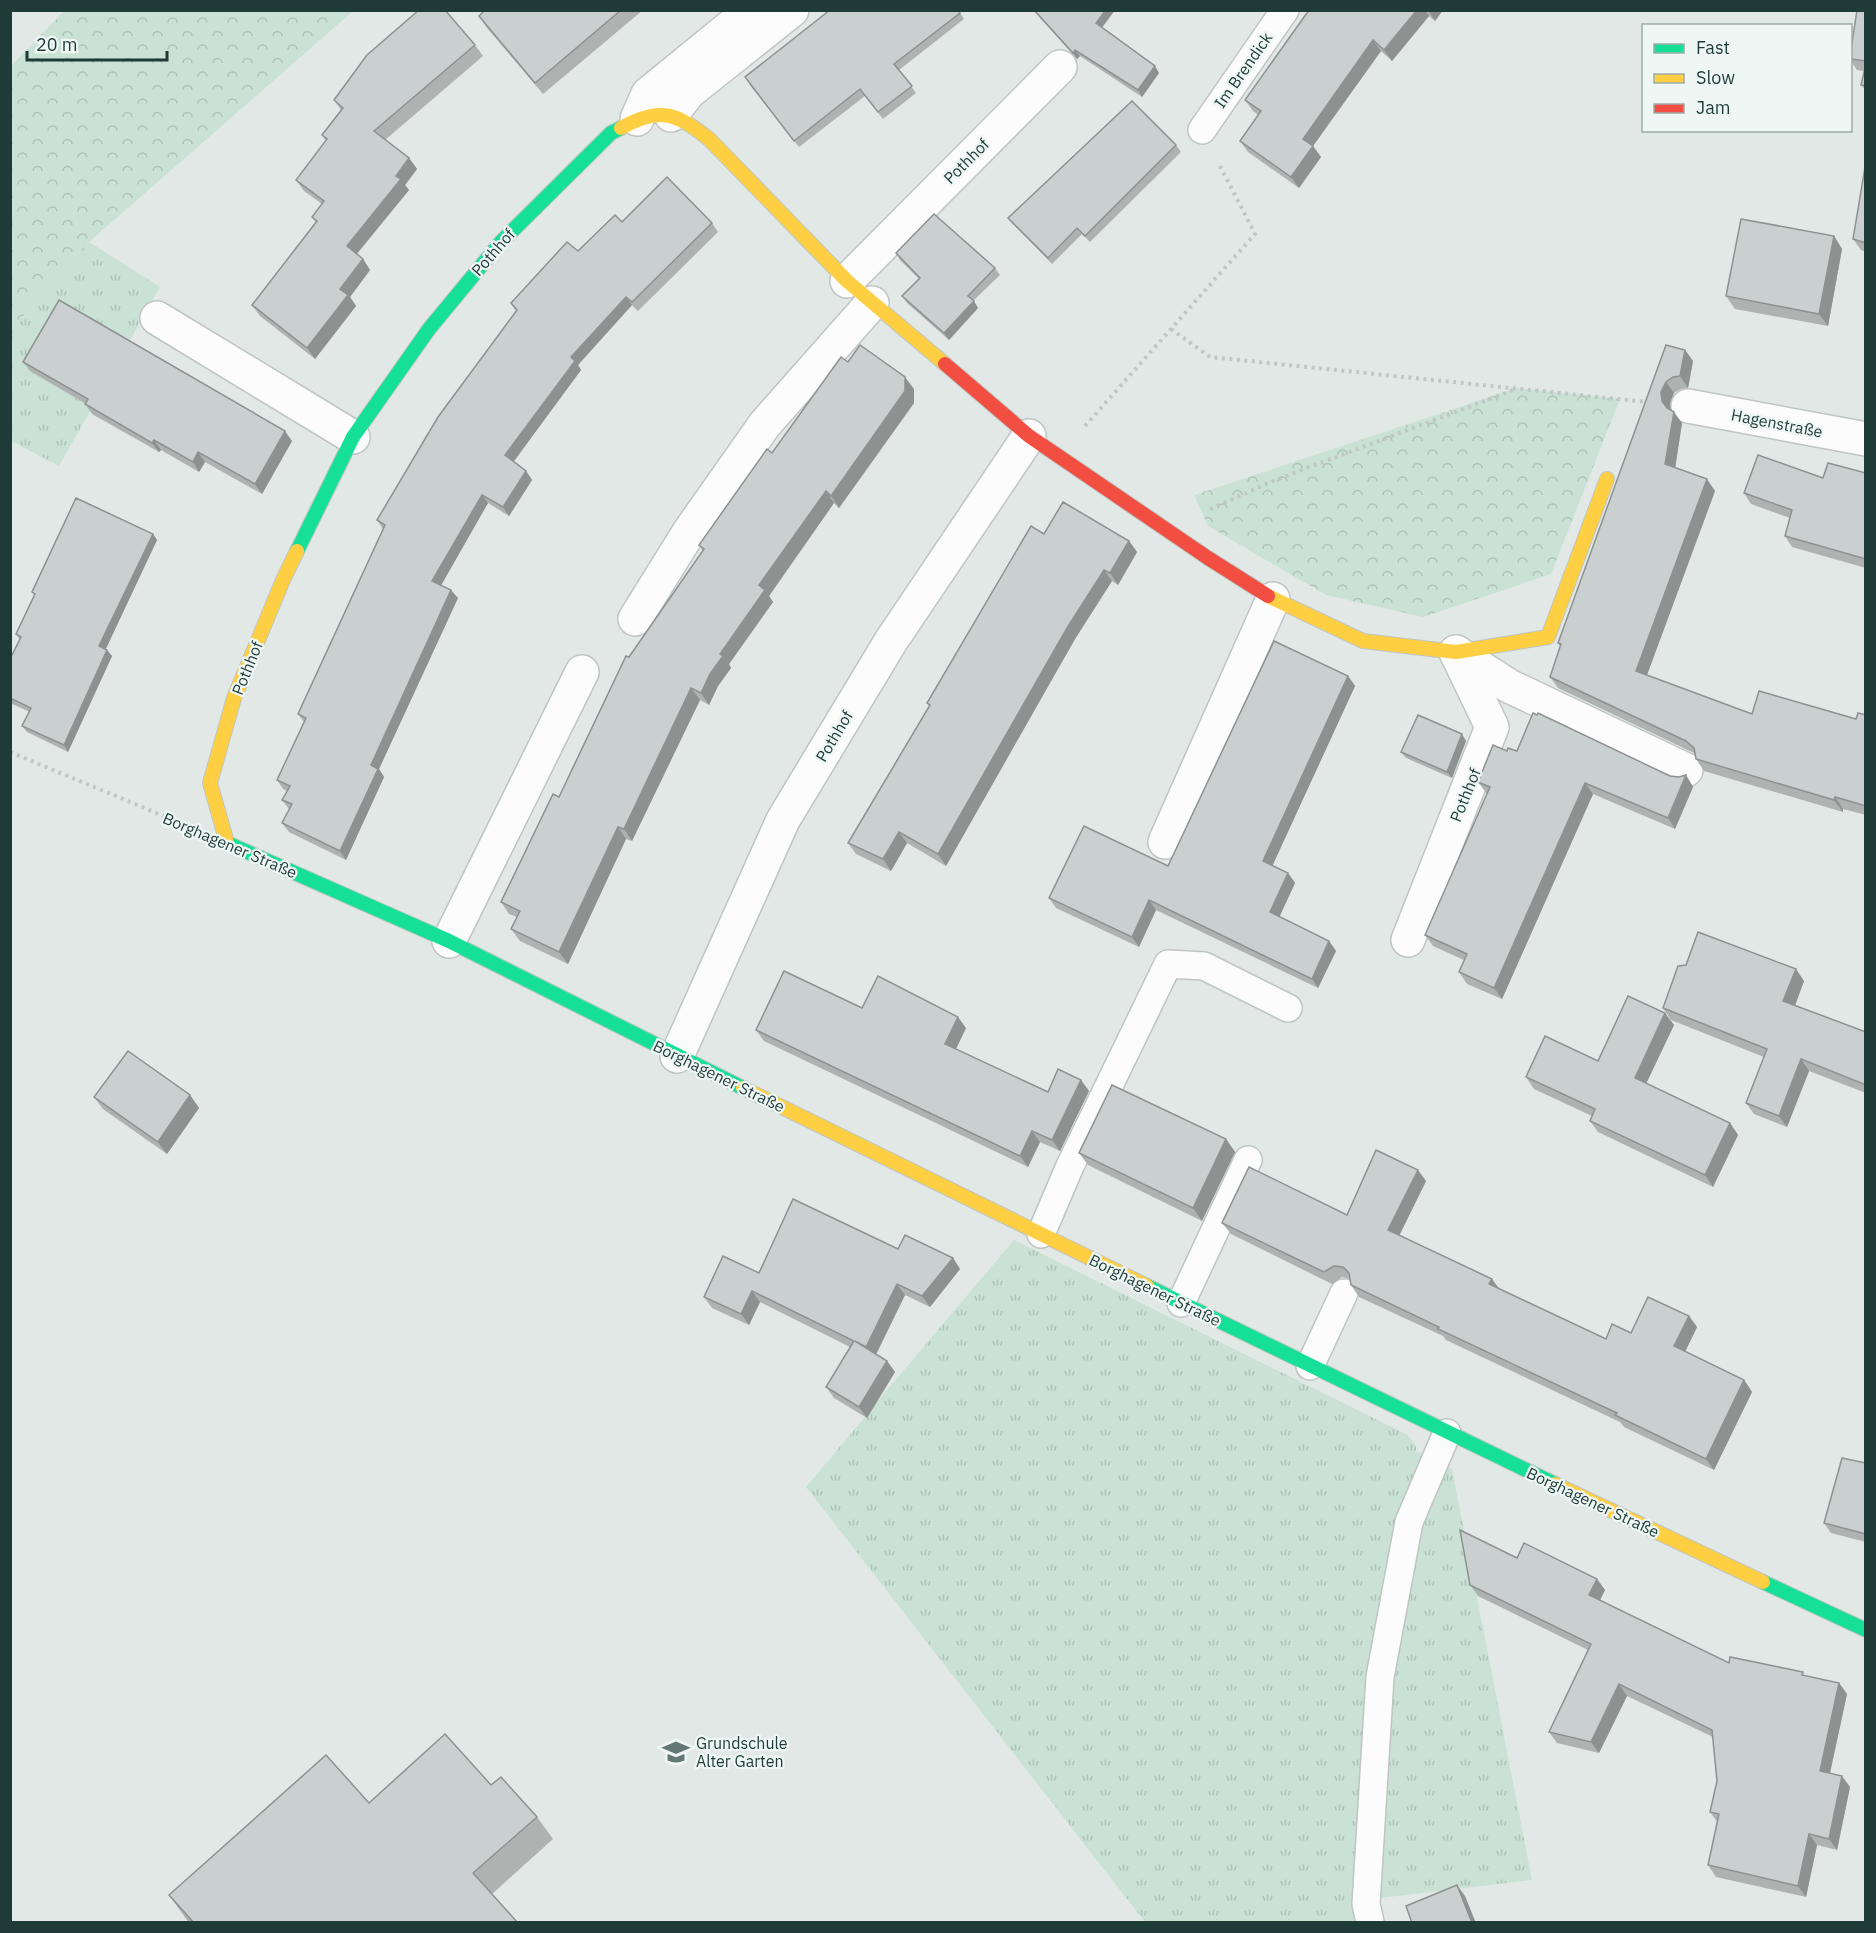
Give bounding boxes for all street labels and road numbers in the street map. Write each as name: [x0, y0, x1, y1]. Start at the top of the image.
street label: Im Brendick: [1210, 28, 1277, 112]
street label: Pothhof: [939, 134, 993, 188]
street label: Pothhof: [467, 224, 519, 280]
street label: Hagenstraße: [1730, 404, 1825, 442]
street label: Pothhof: [227, 638, 267, 698]
street label: Pothhof: [811, 707, 857, 765]
street label: Pothhof: [1445, 765, 1485, 825]
street label: Borghagener Straße: [160, 808, 300, 882]
street label: Borghagener Straße: [650, 1035, 788, 1117]
street label: Borghagener Straße: [1086, 1249, 1224, 1331]
street label: Borghagener Straße: [1524, 1463, 1663, 1542]

